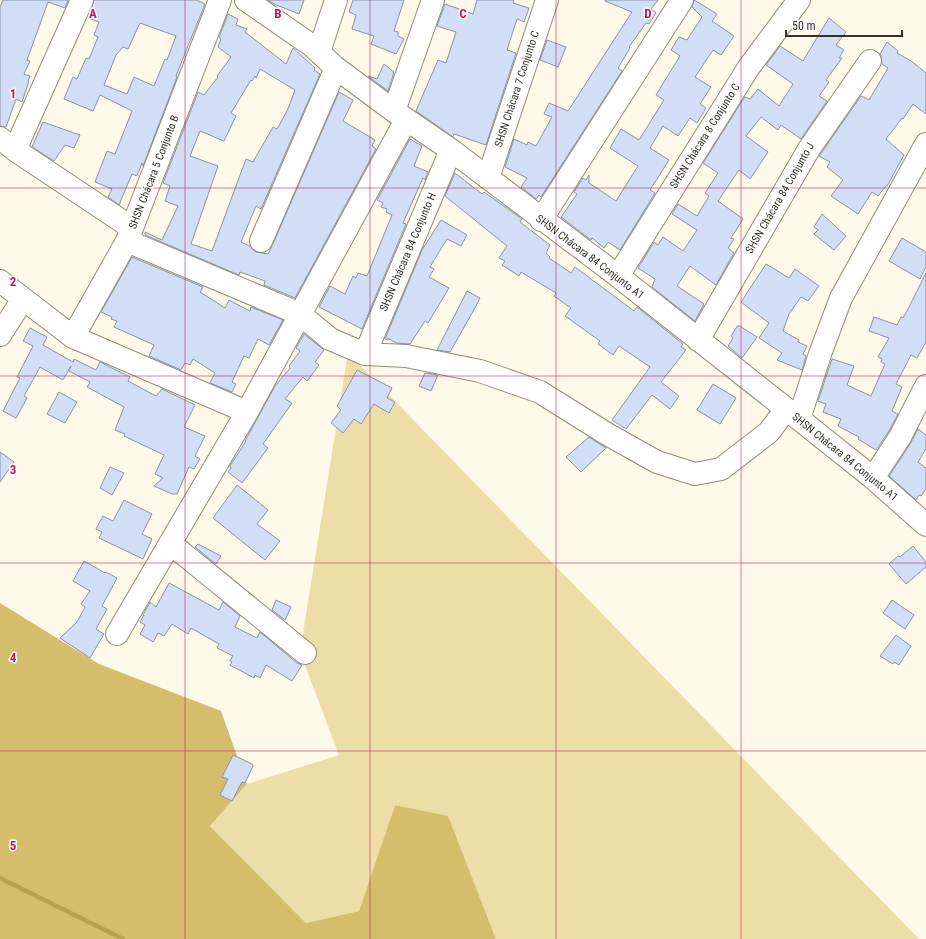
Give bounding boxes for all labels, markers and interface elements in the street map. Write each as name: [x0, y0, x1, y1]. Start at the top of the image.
text: A: [89, 6, 97, 21]
text: B: [274, 6, 282, 21]
text: C: [459, 6, 467, 21]
text: D: [644, 6, 652, 21]
scale bar: [786, 12, 902, 38]
text: 50 m: [792, 19, 816, 33]
street label: SHSN Chácara 7 Conjunto C: [492, 29, 542, 149]
street label: SHSN Chácara 8 Conjunto C: [667, 81, 743, 191]
text: 1: [10, 86, 16, 101]
street label: SHSN Chácara 5 Conjunto B: [126, 113, 182, 231]
street label: SHSN Chácara 84 Conjunto J: [743, 140, 817, 256]
street label: SHSN Chácara 84 Conjunto H: [377, 191, 439, 313]
street label: SHSN Chácara 84 Conjunto A1: [533, 212, 647, 302]
text: 2: [10, 274, 17, 289]
street label: SHSN Chácara 84 Conjunto A1: [790, 410, 900, 504]
text: 3: [10, 462, 16, 477]
text: 4: [10, 650, 17, 665]
text: 5: [10, 838, 17, 853]

